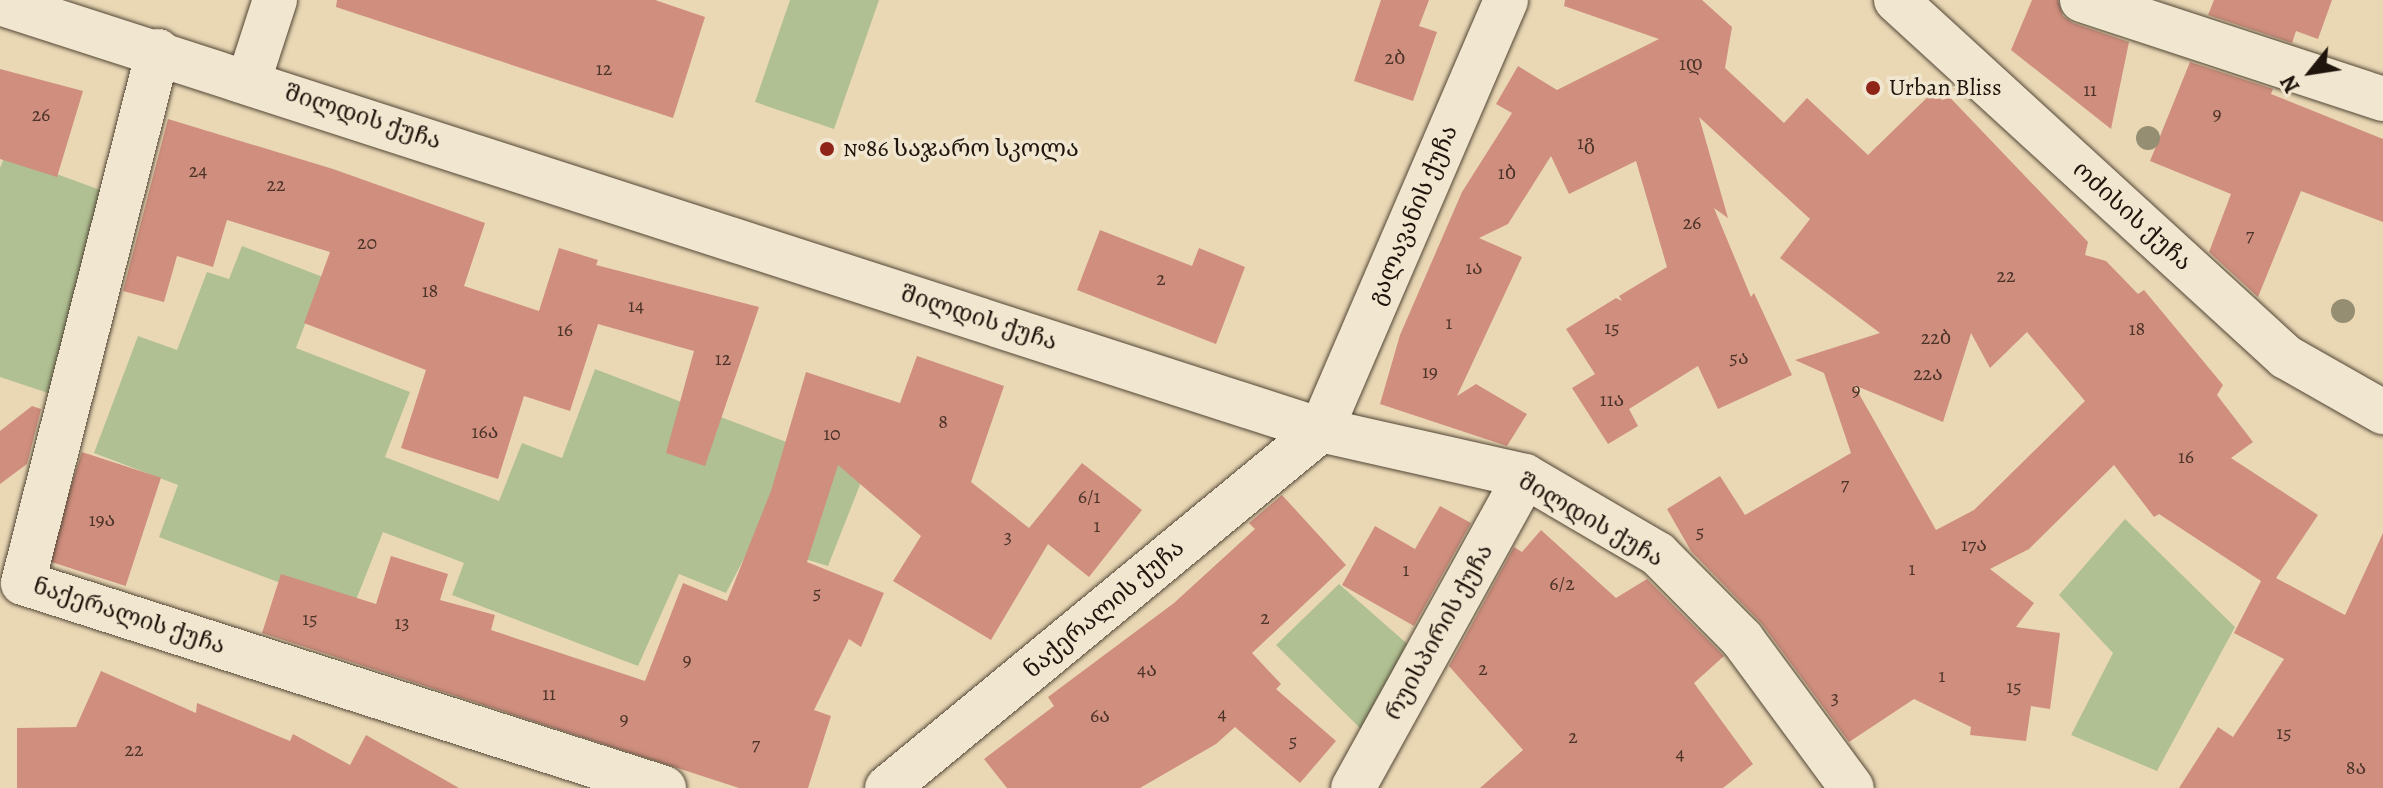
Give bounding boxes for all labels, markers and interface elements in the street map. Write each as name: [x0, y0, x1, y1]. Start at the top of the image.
north arrow: [2271, 32, 2351, 112]
house number: 2ბ: [1384, 45, 1406, 69]
house number: 1დ: [1679, 51, 1703, 75]
house number: 12: [596, 56, 612, 80]
text: N: [2273, 70, 2307, 98]
place label: Urban Bliss: [1889, 74, 2002, 102]
house number: 11: [2083, 77, 2097, 101]
street label: შილდის ქუჩა: [281, 78, 445, 156]
marker: Urban Bliss: [1864, 79, 1882, 97]
house number: 9: [2212, 101, 2222, 125]
house number: 26: [32, 102, 50, 126]
street label: გალავანის ქუჩა: [1362, 121, 1464, 309]
house number: 1გ: [1577, 130, 1595, 154]
place label: №86 საჯარო სკოლა: [843, 135, 1079, 163]
marker: №86 საჯარო სკოლა: [818, 140, 836, 158]
street label: ოძისის ქუჩა: [2067, 155, 2197, 277]
house number: 24: [189, 158, 207, 182]
house number: 1ბ: [1498, 160, 1516, 184]
house number: 22: [267, 172, 285, 196]
house number: 26: [1683, 210, 1701, 234]
house number: 7: [2246, 222, 2254, 246]
house number: 20: [357, 230, 377, 254]
house number: 1ა: [1465, 255, 1483, 279]
house number: 22: [1997, 263, 2015, 287]
house number: 2: [1156, 266, 1166, 290]
house number: 18: [422, 278, 438, 302]
street label: შილდის ქუჩა: [897, 279, 1061, 357]
house number: 14: [628, 293, 644, 317]
house number: 1: [1446, 310, 1452, 334]
house number: 15: [1604, 315, 1620, 339]
house number: 18: [2129, 316, 2145, 340]
house number: 16: [557, 317, 573, 341]
house number: 22ბ: [1921, 325, 1951, 349]
house number: 5ა: [1729, 345, 1749, 369]
house number: 12: [715, 346, 731, 370]
house number: 19: [1422, 359, 1438, 383]
house number: 22ა: [1913, 361, 1943, 385]
house number: 9: [1851, 377, 1861, 401]
house number: 11ა: [1600, 387, 1624, 411]
house number: 8: [938, 409, 948, 433]
house number: 16ა: [472, 419, 498, 443]
house number: 10: [823, 421, 841, 445]
house number: 16: [2178, 444, 2194, 468]
street label: შილდის ქუჩა: [1513, 467, 1669, 573]
house number: 7: [1841, 471, 1849, 495]
house number: 6/1: [1078, 484, 1100, 508]
house number: 19ა: [89, 507, 115, 531]
house number: 1: [1094, 513, 1100, 537]
house number: 5: [1696, 519, 1704, 543]
house number: 3: [1004, 524, 1012, 548]
house number: 17ა: [1961, 532, 1987, 556]
street label: ნაქერალის ქუჩა: [1018, 533, 1190, 685]
street label: რუისპირის ქუჩა: [1379, 539, 1499, 725]
house number: 1: [1909, 556, 1915, 580]
house number: 1: [1403, 557, 1409, 581]
street label: ნაქერალის ქუჩა: [29, 571, 229, 661]
house number: 6/2: [1549, 571, 1575, 595]
house number: 5: [813, 580, 821, 604]
house number: 2: [1260, 605, 1270, 629]
house number: 15: [302, 606, 318, 630]
house number: 13: [394, 610, 410, 634]
house number: 9: [682, 647, 692, 671]
house number: 2: [1478, 656, 1488, 680]
house number: 4ა: [1137, 657, 1157, 681]
house number: 1: [1939, 663, 1945, 687]
house number: 15: [2006, 674, 2022, 698]
house number: 11: [542, 681, 556, 705]
house number: 3: [1831, 685, 1839, 709]
house number: 4: [1217, 701, 1227, 725]
house number: 6ა: [1090, 703, 1110, 727]
house number: 9: [619, 706, 629, 730]
house number: 15: [2276, 720, 2292, 744]
house number: 2: [1568, 724, 1578, 748]
house number: 5: [1289, 728, 1297, 752]
house number: 7: [752, 731, 760, 755]
house number: 22: [125, 737, 143, 761]
house number: 4: [1675, 741, 1685, 765]
house number: 8ა: [2346, 755, 2366, 779]

